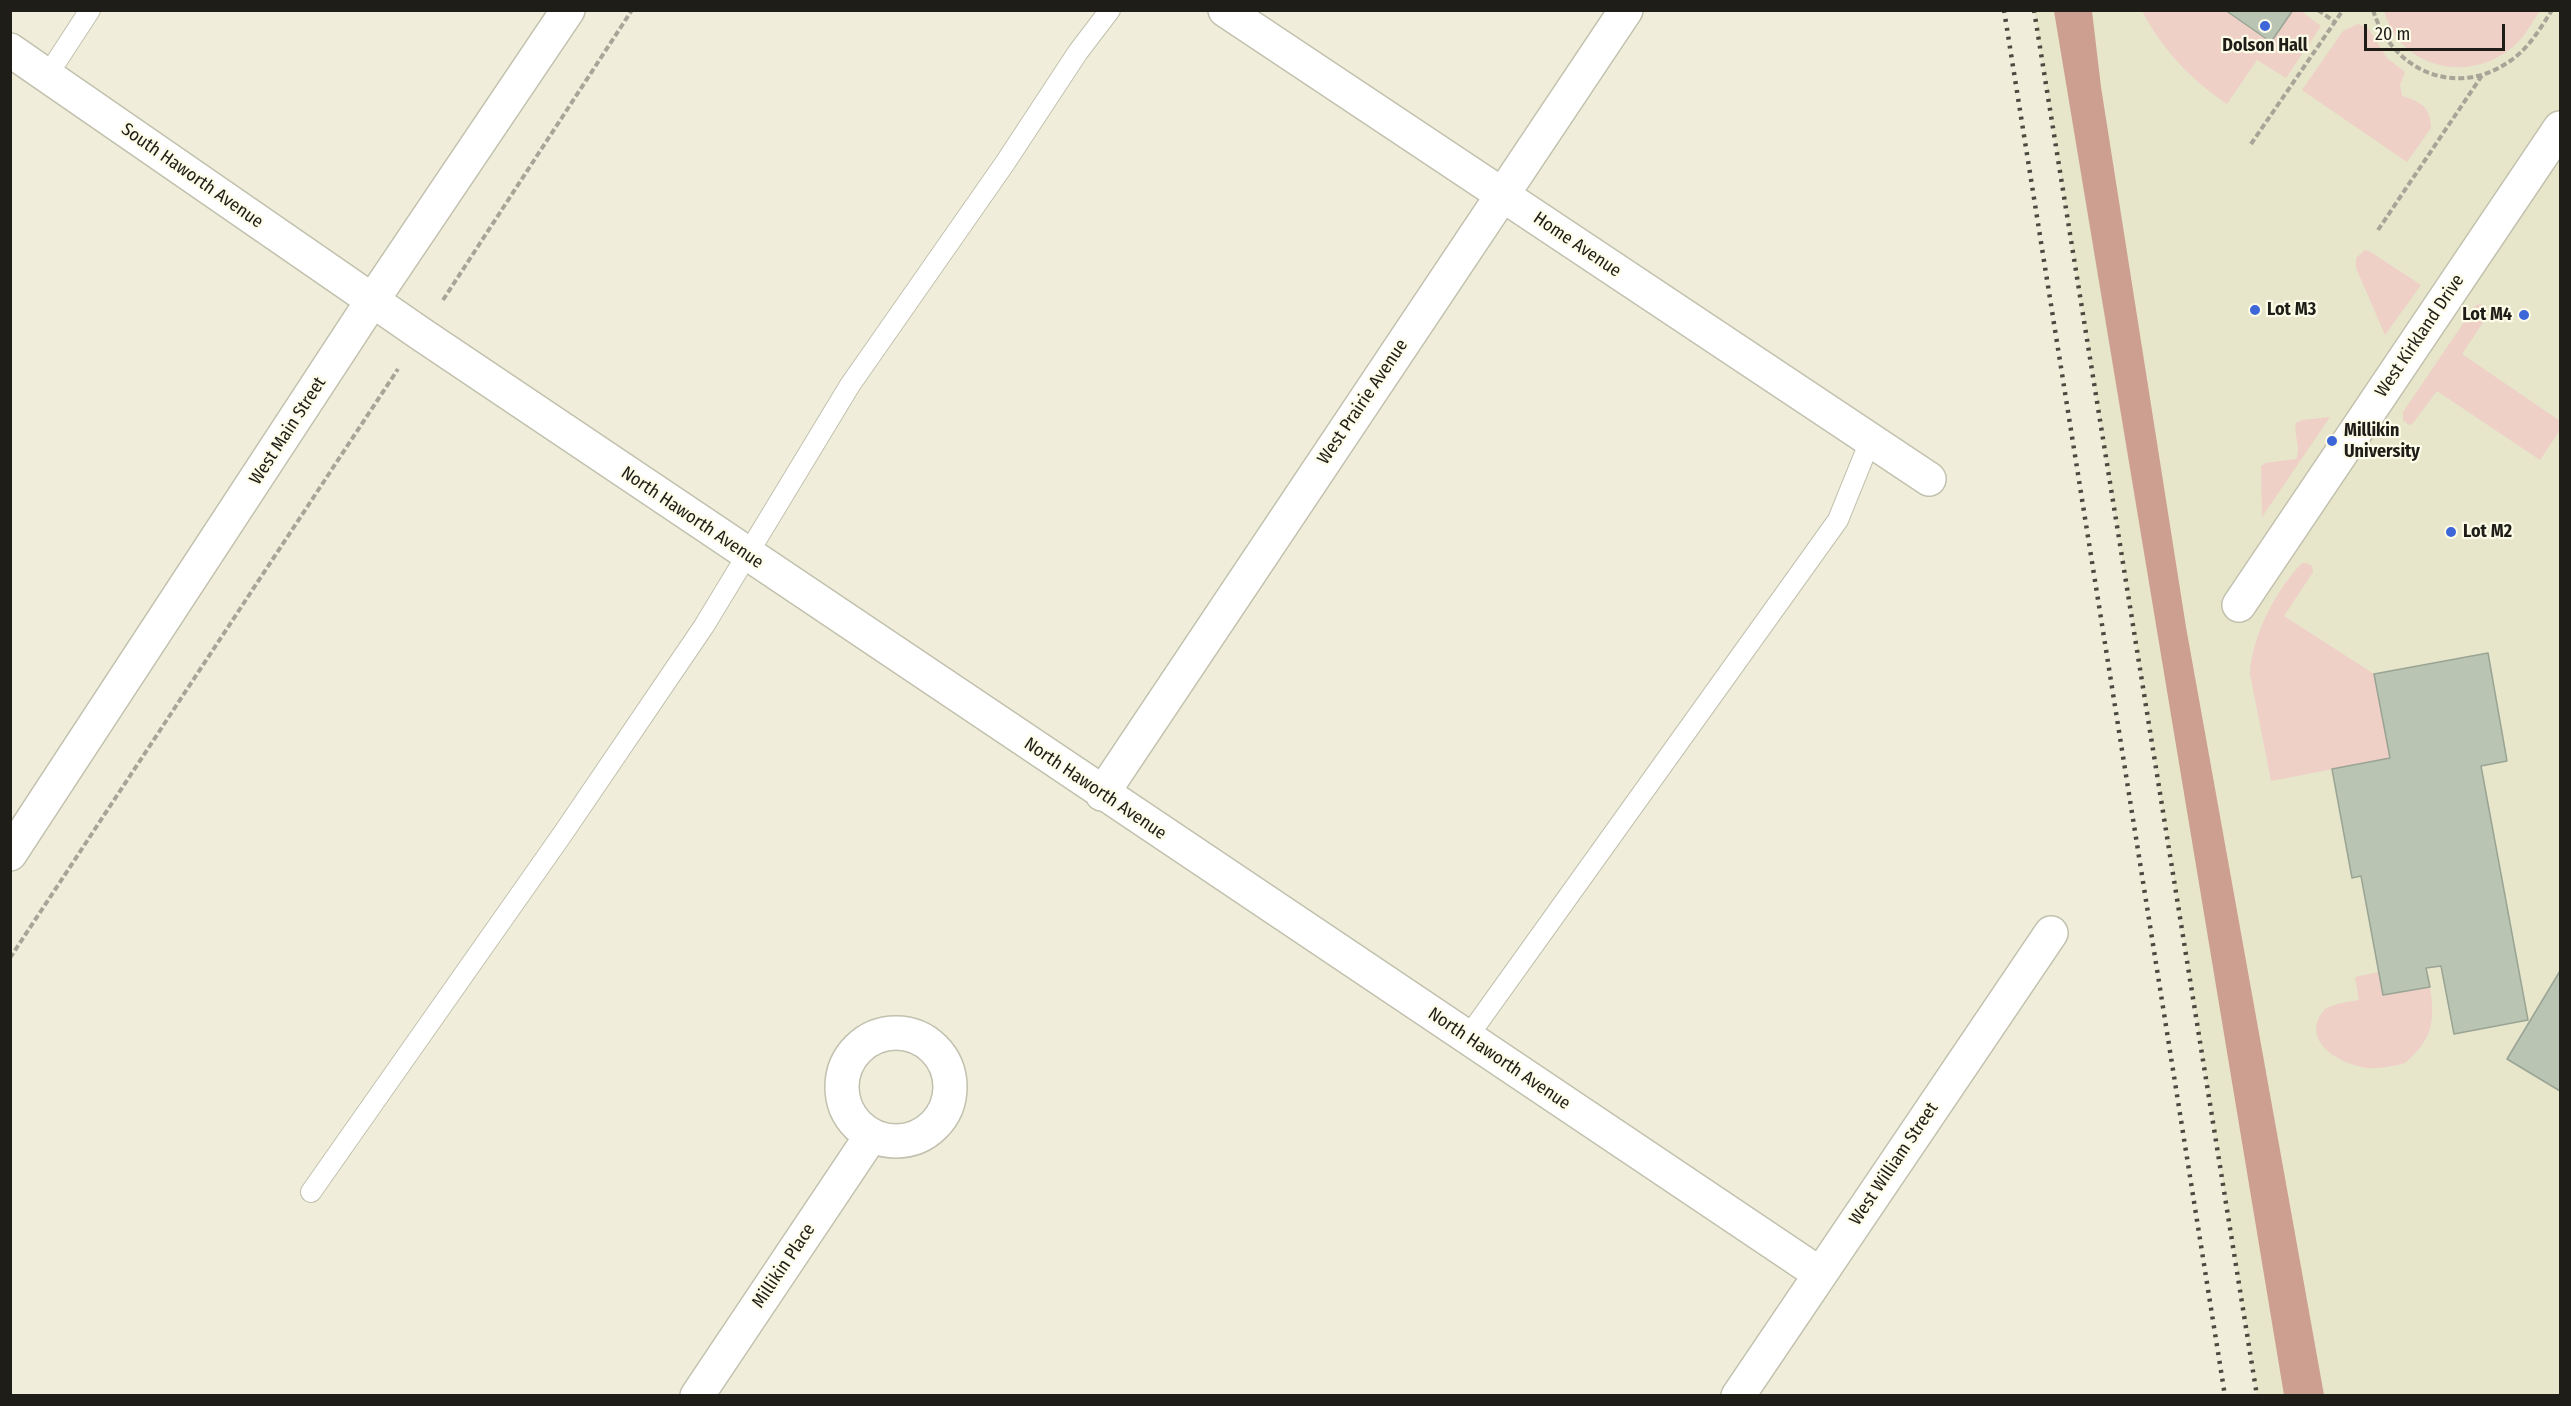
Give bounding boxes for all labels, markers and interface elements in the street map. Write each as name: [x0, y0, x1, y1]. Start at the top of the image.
scale bar: [2367, 12, 2508, 50]
marker: Dolson Hall: [2258, 19, 2272, 33]
text: 20 m: [2375, 23, 2410, 45]
place label: Dolson Hall: [2222, 35, 2308, 57]
street label: South Haworth Avenue: [117, 119, 267, 233]
street label: Home Avenue: [1529, 208, 1625, 282]
street label: West Kirkland Drive: [2371, 270, 2469, 402]
place label: Lot M3: [2267, 299, 2316, 321]
marker: Lot M3: [2248, 303, 2262, 317]
place label: Lot M4: [2462, 304, 2512, 326]
marker: Lot M4: [2517, 308, 2531, 322]
street label: West Prairie Avenue: [1313, 335, 1413, 469]
street label: West Main Street: [245, 373, 331, 489]
place label: Millikin University: [2344, 420, 2420, 462]
marker: Millikin University: [2325, 434, 2339, 448]
street label: North Haworth Avenue: [617, 462, 767, 574]
place label: Lot M2: [2463, 521, 2512, 543]
marker: Lot M2: [2444, 525, 2458, 539]
street label: North Haworth Avenue: [1020, 733, 1170, 845]
street label: North Haworth Avenue: [1424, 1003, 1574, 1115]
street label: West William Street: [1845, 1099, 1943, 1229]
street label: Millikin Place: [748, 1220, 820, 1312]

